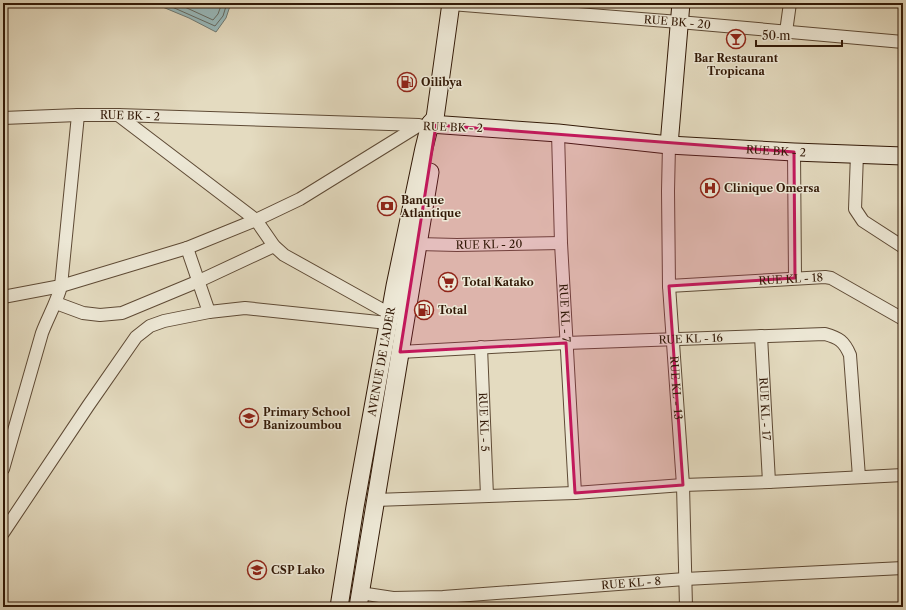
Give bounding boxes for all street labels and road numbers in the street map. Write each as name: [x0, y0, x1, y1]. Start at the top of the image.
street label: RUE BK - 20: [643, 12, 711, 32]
street label: RUE BK - 2: [100, 108, 160, 123]
street label: RUE BK - 2: [423, 119, 483, 135]
street label: RUE BK - 2: [745, 142, 806, 159]
street label: RUE KL - 20: [456, 237, 522, 252]
street label: RUE KL - 18: [758, 270, 823, 288]
street label: RUE KL - 7: [556, 283, 574, 343]
street label: AVENUE DE L'ADER: [364, 305, 398, 418]
street label: RUE KL - 16: [658, 331, 724, 347]
street label: RUE KL - 13: [667, 355, 685, 420]
street label: RUE KL - 17: [756, 377, 774, 441]
street label: RUE KL - 5: [476, 392, 492, 452]
street label: RUE KL - 8: [601, 574, 661, 592]

